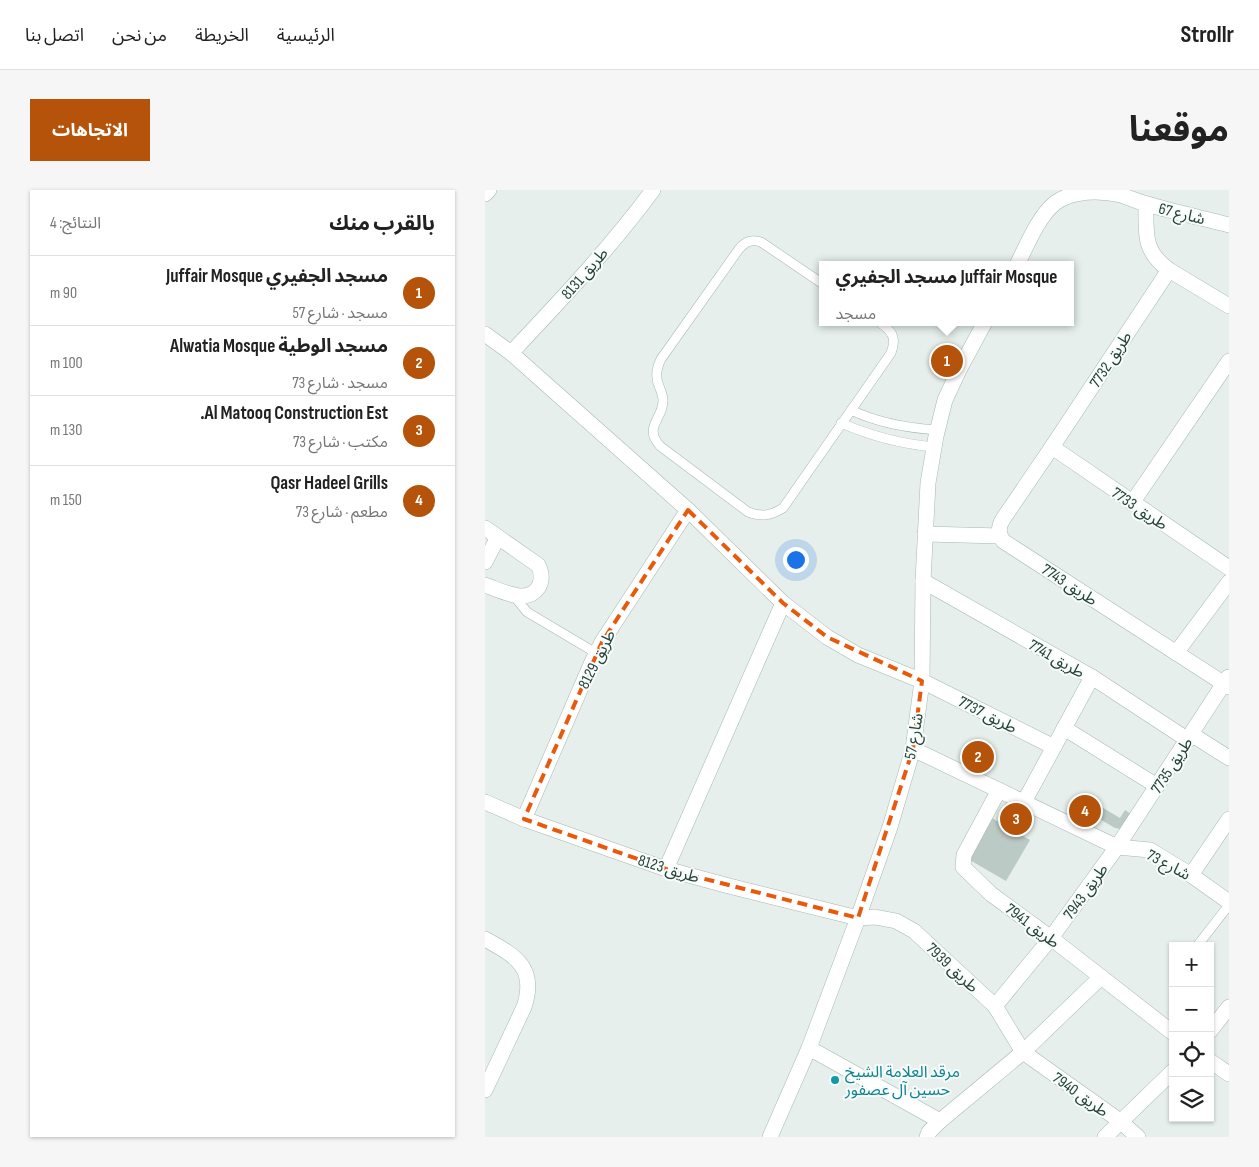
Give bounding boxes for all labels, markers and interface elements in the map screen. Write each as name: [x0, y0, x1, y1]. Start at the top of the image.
text: Strollr: [1180, 20, 1234, 49]
text: اتصل بنا: [25, 25, 84, 46]
text: من نحن: [112, 25, 167, 46]
text: الخريطة: [195, 25, 249, 46]
text: الرئيسية: [277, 25, 335, 46]
button: الاتجاهات: [30, 99, 150, 161]
text: موقعنا: [1129, 109, 1229, 152]
street label: شارع 67: [1156, 200, 1207, 231]
text: بالقرب منك: [329, 211, 435, 236]
text: النتائج: 4: [50, 214, 101, 233]
street label: طريق 8131: [558, 244, 613, 304]
popup: [819, 261, 1074, 326]
text: مسجد الجفيري Juffair Mosque: [166, 265, 388, 288]
text: مسجد الجفيري Juffair Mosque: [836, 266, 1057, 289]
text: 90 m: [50, 284, 77, 303]
text: 1: [416, 284, 422, 303]
text: مسجد · شارع 57: [293, 304, 388, 323]
text: مسجد: [836, 305, 876, 324]
street label: طريق 7732: [1086, 328, 1137, 391]
text: مسجد الوطية Alwatia Mosque: [170, 335, 388, 358]
pin: 1: [931, 342, 963, 380]
text: 100 m: [50, 354, 83, 373]
text: 2: [416, 354, 423, 373]
text: مسجد · شارع 73: [292, 374, 388, 393]
text: Al Matooq Construction Est.: [200, 402, 388, 425]
text: 130 m: [50, 421, 82, 440]
text: 3: [415, 421, 423, 440]
text: مكتب · شارع 73: [293, 433, 388, 452]
text: Qasr Hadeel Grills: [270, 472, 388, 495]
street label: طريق 7733: [1108, 484, 1171, 535]
text: 150 m: [50, 491, 82, 510]
text: 4: [415, 491, 423, 510]
text: مطعم · شارع 73: [296, 503, 388, 522]
your location: [783, 547, 809, 573]
street label: طريق 7743: [1038, 560, 1101, 610]
street label: طريق 8129: [574, 627, 620, 692]
street label: طريق 7741: [1025, 636, 1088, 683]
street label: طريق 7737: [955, 693, 1020, 738]
street label: شارع 57: [901, 712, 930, 761]
street label: طريق 7735: [1147, 734, 1197, 797]
pin: 2: [962, 738, 994, 776]
pin: 4: [1069, 792, 1101, 830]
pin: 3: [1000, 800, 1032, 838]
street label: شارع 73: [1142, 846, 1193, 886]
street label: طريق 8123: [636, 851, 702, 888]
street label: طريق 7943: [1060, 860, 1113, 923]
street label: طريق 7941: [1001, 900, 1063, 953]
street label: طريق 7939: [922, 939, 982, 997]
map controls: [1169, 942, 1214, 1122]
button: +: [1169, 942, 1214, 987]
button: −: [1169, 987, 1214, 1032]
button: locate: [1169, 1032, 1214, 1077]
place label: مرقد العلامة الشيخ حسين آل عصفور: [844, 1063, 960, 1100]
street label: طريق 7940: [1049, 1069, 1112, 1122]
marker: مرقد العلامة الشيخ حسين آل عصفور: [829, 1074, 841, 1086]
button: layers: [1169, 1077, 1214, 1122]

